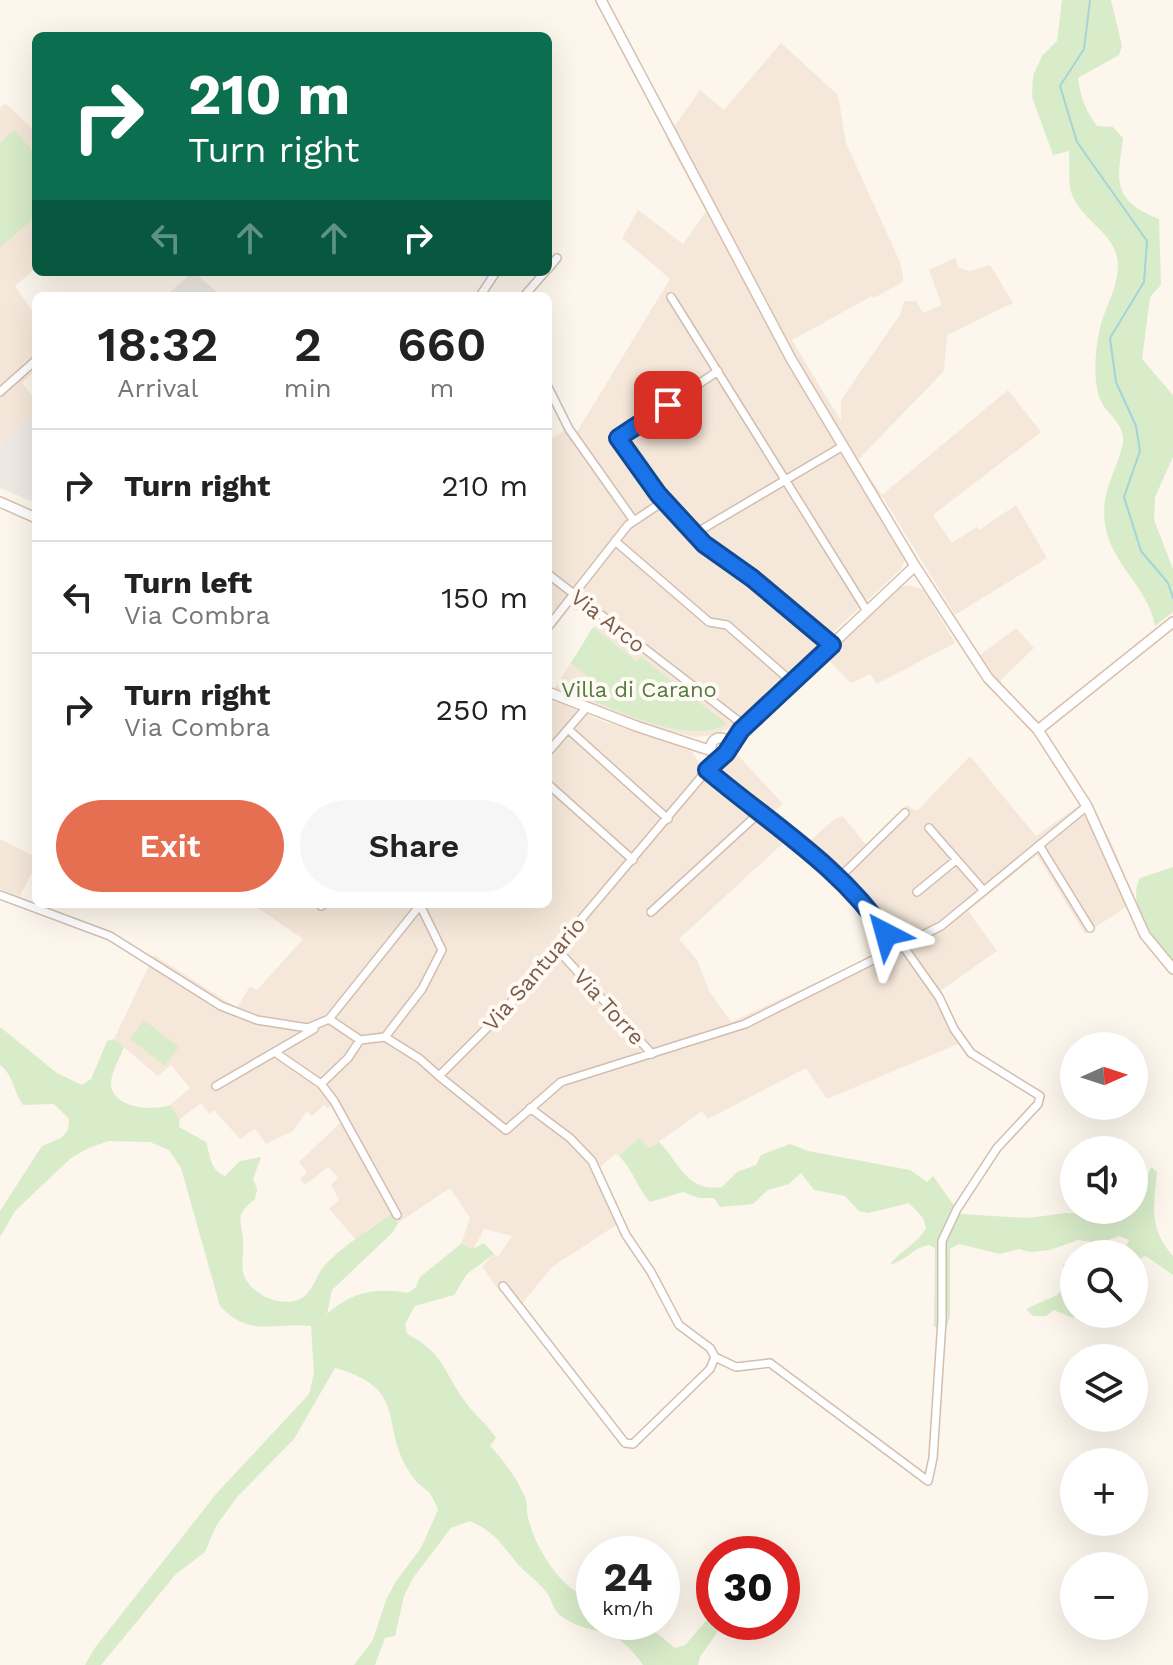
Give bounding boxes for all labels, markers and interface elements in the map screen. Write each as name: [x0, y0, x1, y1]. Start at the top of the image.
text: 210 m: [188, 62, 350, 128]
icon: right: [56, 64, 160, 168]
text: Turn right: [188, 129, 359, 171]
icon: left: [144, 216, 188, 260]
icon: ahead: [228, 216, 272, 260]
icon: ahead: [312, 216, 356, 260]
icon: right: [396, 216, 440, 260]
text: 18:32: [97, 316, 218, 373]
text: 2: [294, 316, 322, 373]
text: 660: [397, 316, 487, 373]
pin: [634, 371, 702, 439]
text: Arrival: [117, 373, 199, 403]
text: min: [284, 373, 332, 403]
text: m: [429, 373, 454, 403]
icon: arrive: [646, 383, 690, 427]
icon: right: [56, 463, 100, 507]
text: Turn right: [124, 468, 270, 503]
text: 210 m: [441, 468, 528, 503]
text: Turn left: [124, 565, 252, 600]
icon: left: [56, 575, 100, 619]
text: 150 m: [441, 580, 528, 615]
street label: Via Arco: [566, 584, 650, 658]
text: Via Combra: [124, 600, 270, 630]
text: Turn right: [124, 677, 270, 712]
park label: Villa di Carano: [561, 677, 717, 702]
icon: right: [56, 687, 100, 731]
text: 250 m: [436, 692, 528, 727]
text: Via Combra: [124, 712, 270, 742]
button: Exit: [56, 800, 284, 892]
button: Share: [300, 800, 528, 892]
position arrow: [844, 892, 928, 976]
street label: Via Santuario: [478, 912, 590, 1036]
street label: Via Torre: [568, 964, 650, 1050]
north arrow: [1060, 1032, 1148, 1120]
map controls: [1060, 1032, 1148, 1640]
button: sound: [1060, 1136, 1148, 1224]
button: search: [1060, 1240, 1148, 1328]
button: layers: [1060, 1344, 1148, 1432]
button: +: [1060, 1448, 1148, 1536]
speed limit sign: 30: [696, 1536, 800, 1640]
button: −: [1060, 1552, 1148, 1640]
text: 24: [603, 1554, 653, 1601]
text: km/h: [602, 1596, 654, 1620]

